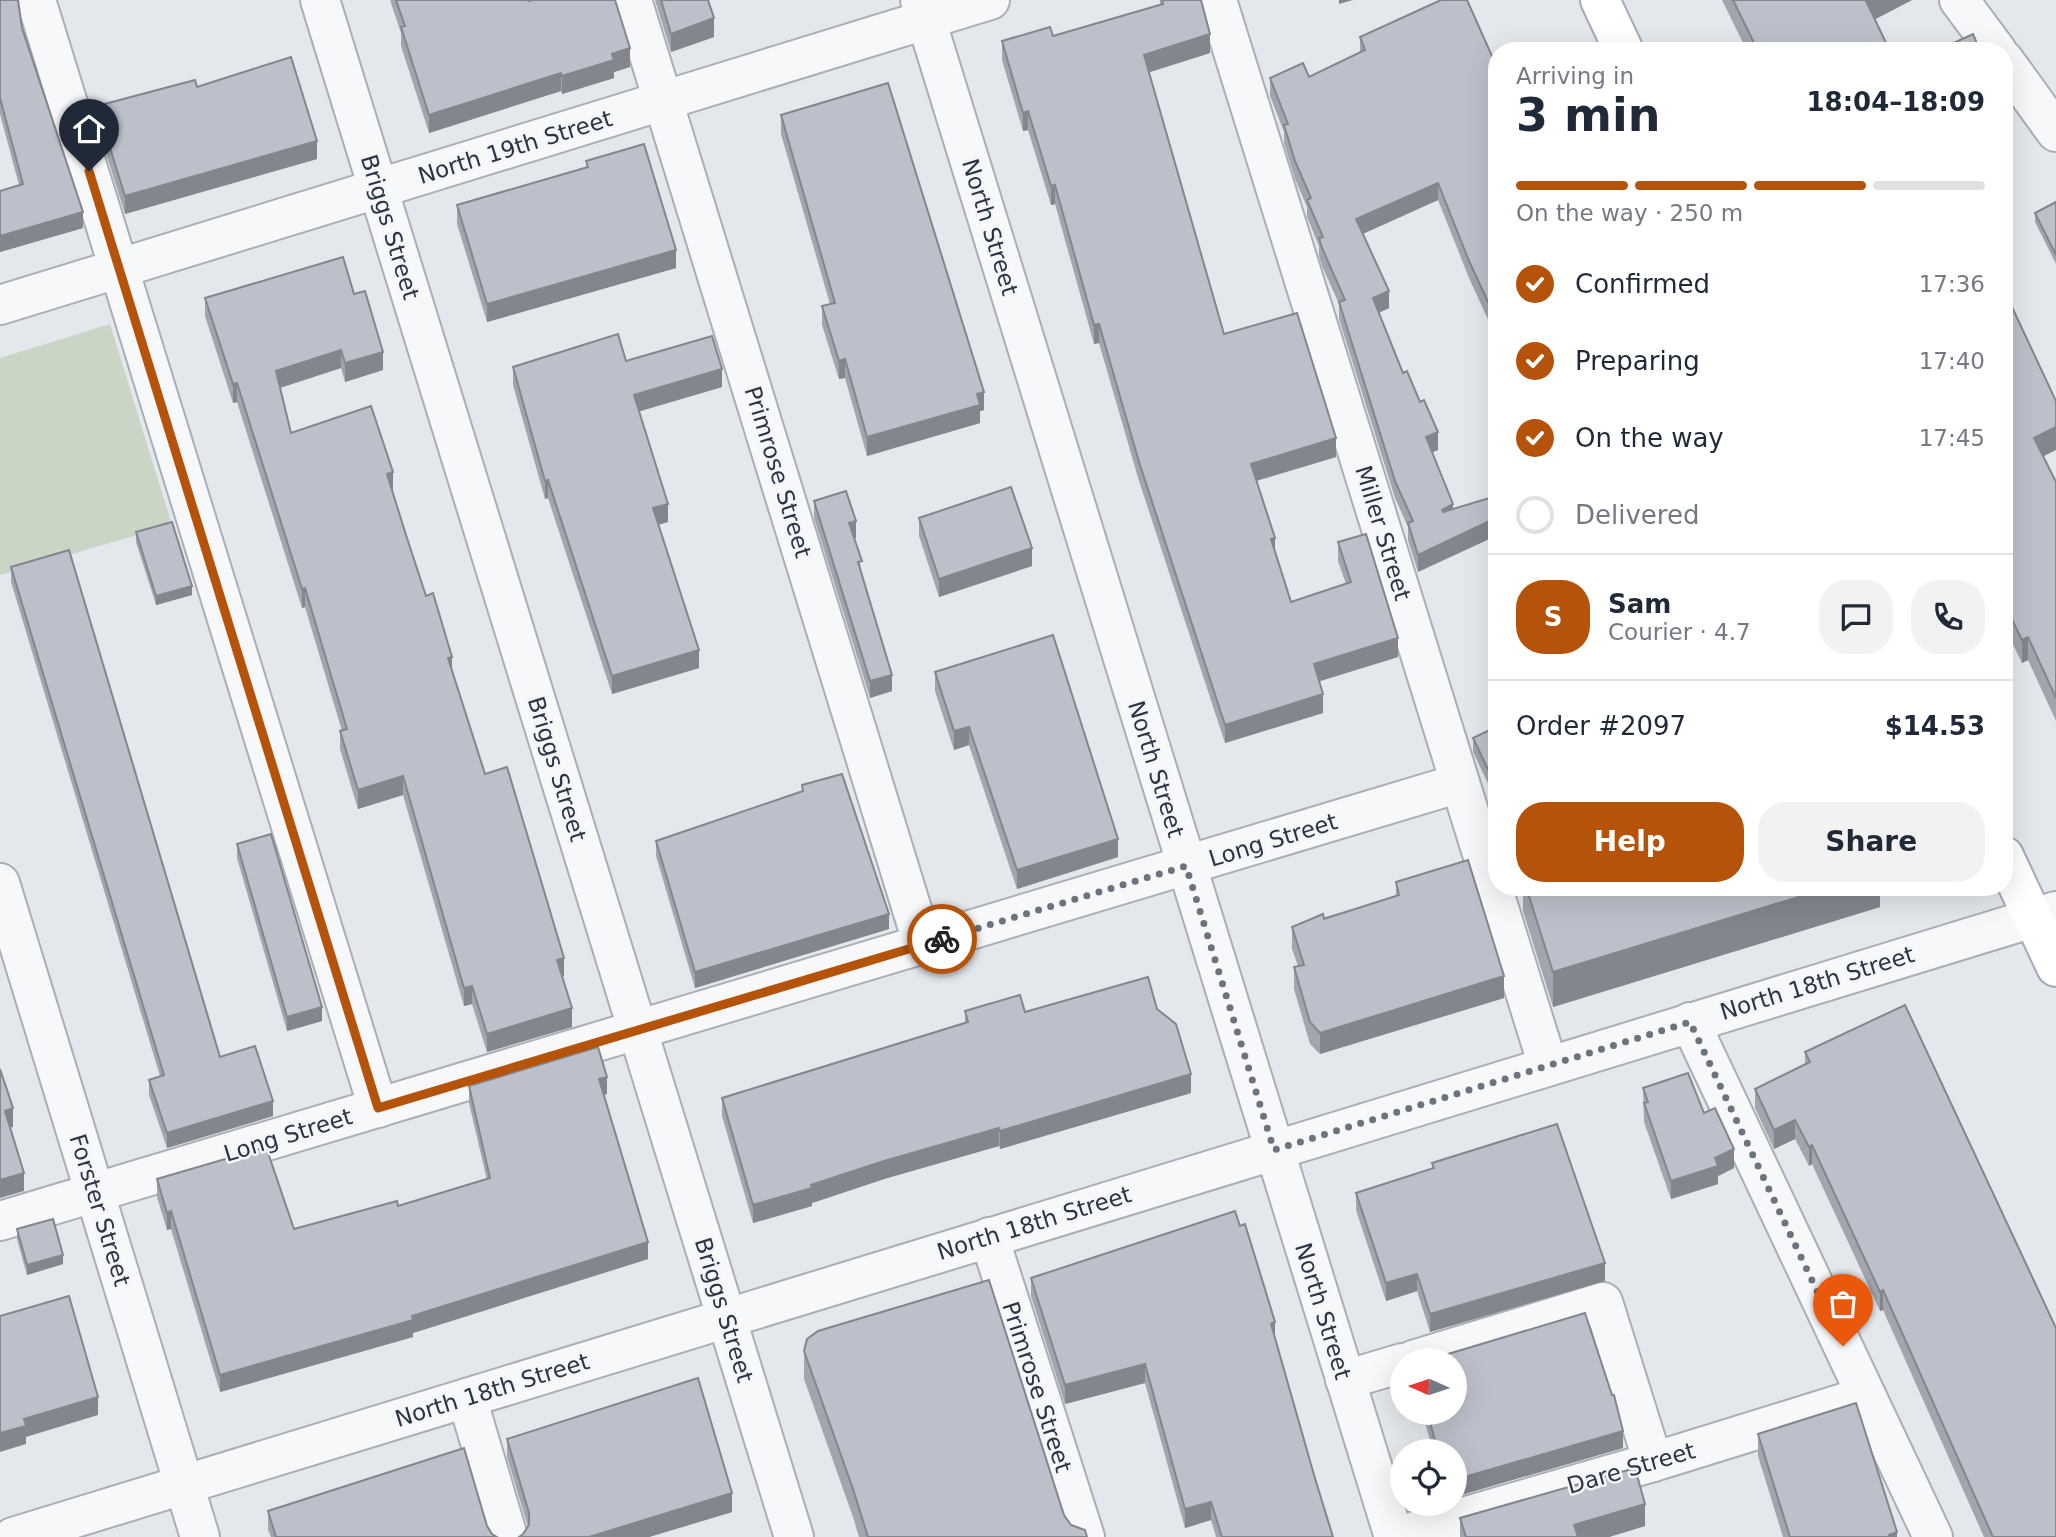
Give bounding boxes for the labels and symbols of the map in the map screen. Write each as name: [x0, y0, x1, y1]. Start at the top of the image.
pin: [59, 99, 119, 171]
street label: North 19th Street: [415, 105, 615, 189]
street label: Briggs Street: [356, 151, 424, 303]
street label: North Street: [957, 156, 1023, 298]
street label: Primrose Street: [740, 383, 816, 561]
street label: Miller Street: [1350, 462, 1416, 604]
street label: Briggs Street: [523, 693, 591, 845]
street label: North Street: [1123, 698, 1189, 840]
street label: Long Street: [1206, 808, 1340, 872]
courier: [907, 904, 977, 974]
street label: North 18th Street: [1717, 941, 1917, 1025]
street label: Long Street: [221, 1103, 355, 1167]
street label: Forster Street: [65, 1131, 135, 1289]
street label: North 18th Street: [934, 1181, 1134, 1265]
street label: Briggs Street: [690, 1234, 758, 1386]
street label: North Street: [1290, 1240, 1356, 1382]
pin: [1813, 1274, 1873, 1346]
street label: Primrose Street: [997, 1298, 1077, 1476]
street label: North 18th Street: [392, 1348, 592, 1432]
north arrow: [1390, 1348, 1466, 1424]
street label: Dare Street: [1564, 1437, 1698, 1499]

